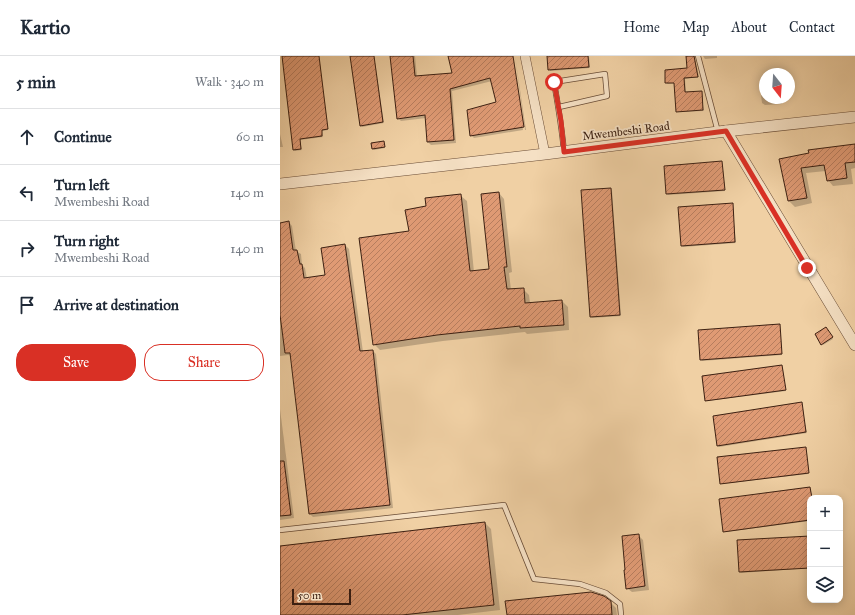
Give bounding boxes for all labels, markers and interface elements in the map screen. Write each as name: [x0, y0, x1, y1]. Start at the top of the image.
text: Kartio: [20, 16, 70, 39]
text: Home: [623, 19, 660, 36]
text: Map: [682, 19, 709, 36]
text: About: [731, 19, 767, 36]
text: Contact: [789, 19, 835, 36]
north arrow: [759, 68, 795, 104]
text: 5 min: [16, 72, 56, 93]
route start: [545, 73, 563, 91]
text: Walk · 340 m: [195, 74, 264, 90]
street label: Mwembeshi Road: [581, 119, 671, 143]
icon: ahead: [16, 126, 38, 148]
text: Continue: [54, 128, 112, 146]
text: 60 m: [236, 129, 264, 145]
text: Turn left: [54, 176, 110, 194]
icon: left: [16, 182, 38, 204]
text: 140 m: [230, 185, 264, 201]
text: Mwembeshi Road: [54, 194, 150, 210]
text: Turn right: [54, 232, 119, 250]
icon: right: [16, 238, 38, 260]
text: 140 m: [230, 241, 264, 257]
text: Mwembeshi Road: [54, 250, 150, 266]
route end: [798, 259, 816, 277]
icon: arrive: [16, 294, 38, 316]
text: Arrive at destination: [54, 296, 179, 314]
button: Save: [16, 344, 136, 381]
button: Share: [144, 344, 264, 381]
map controls: [807, 495, 843, 603]
button: +: [807, 495, 843, 531]
button: −: [807, 531, 843, 567]
button: layers: [807, 567, 843, 603]
scale bar: [292, 587, 351, 606]
text: 50 m: [298, 589, 321, 602]

